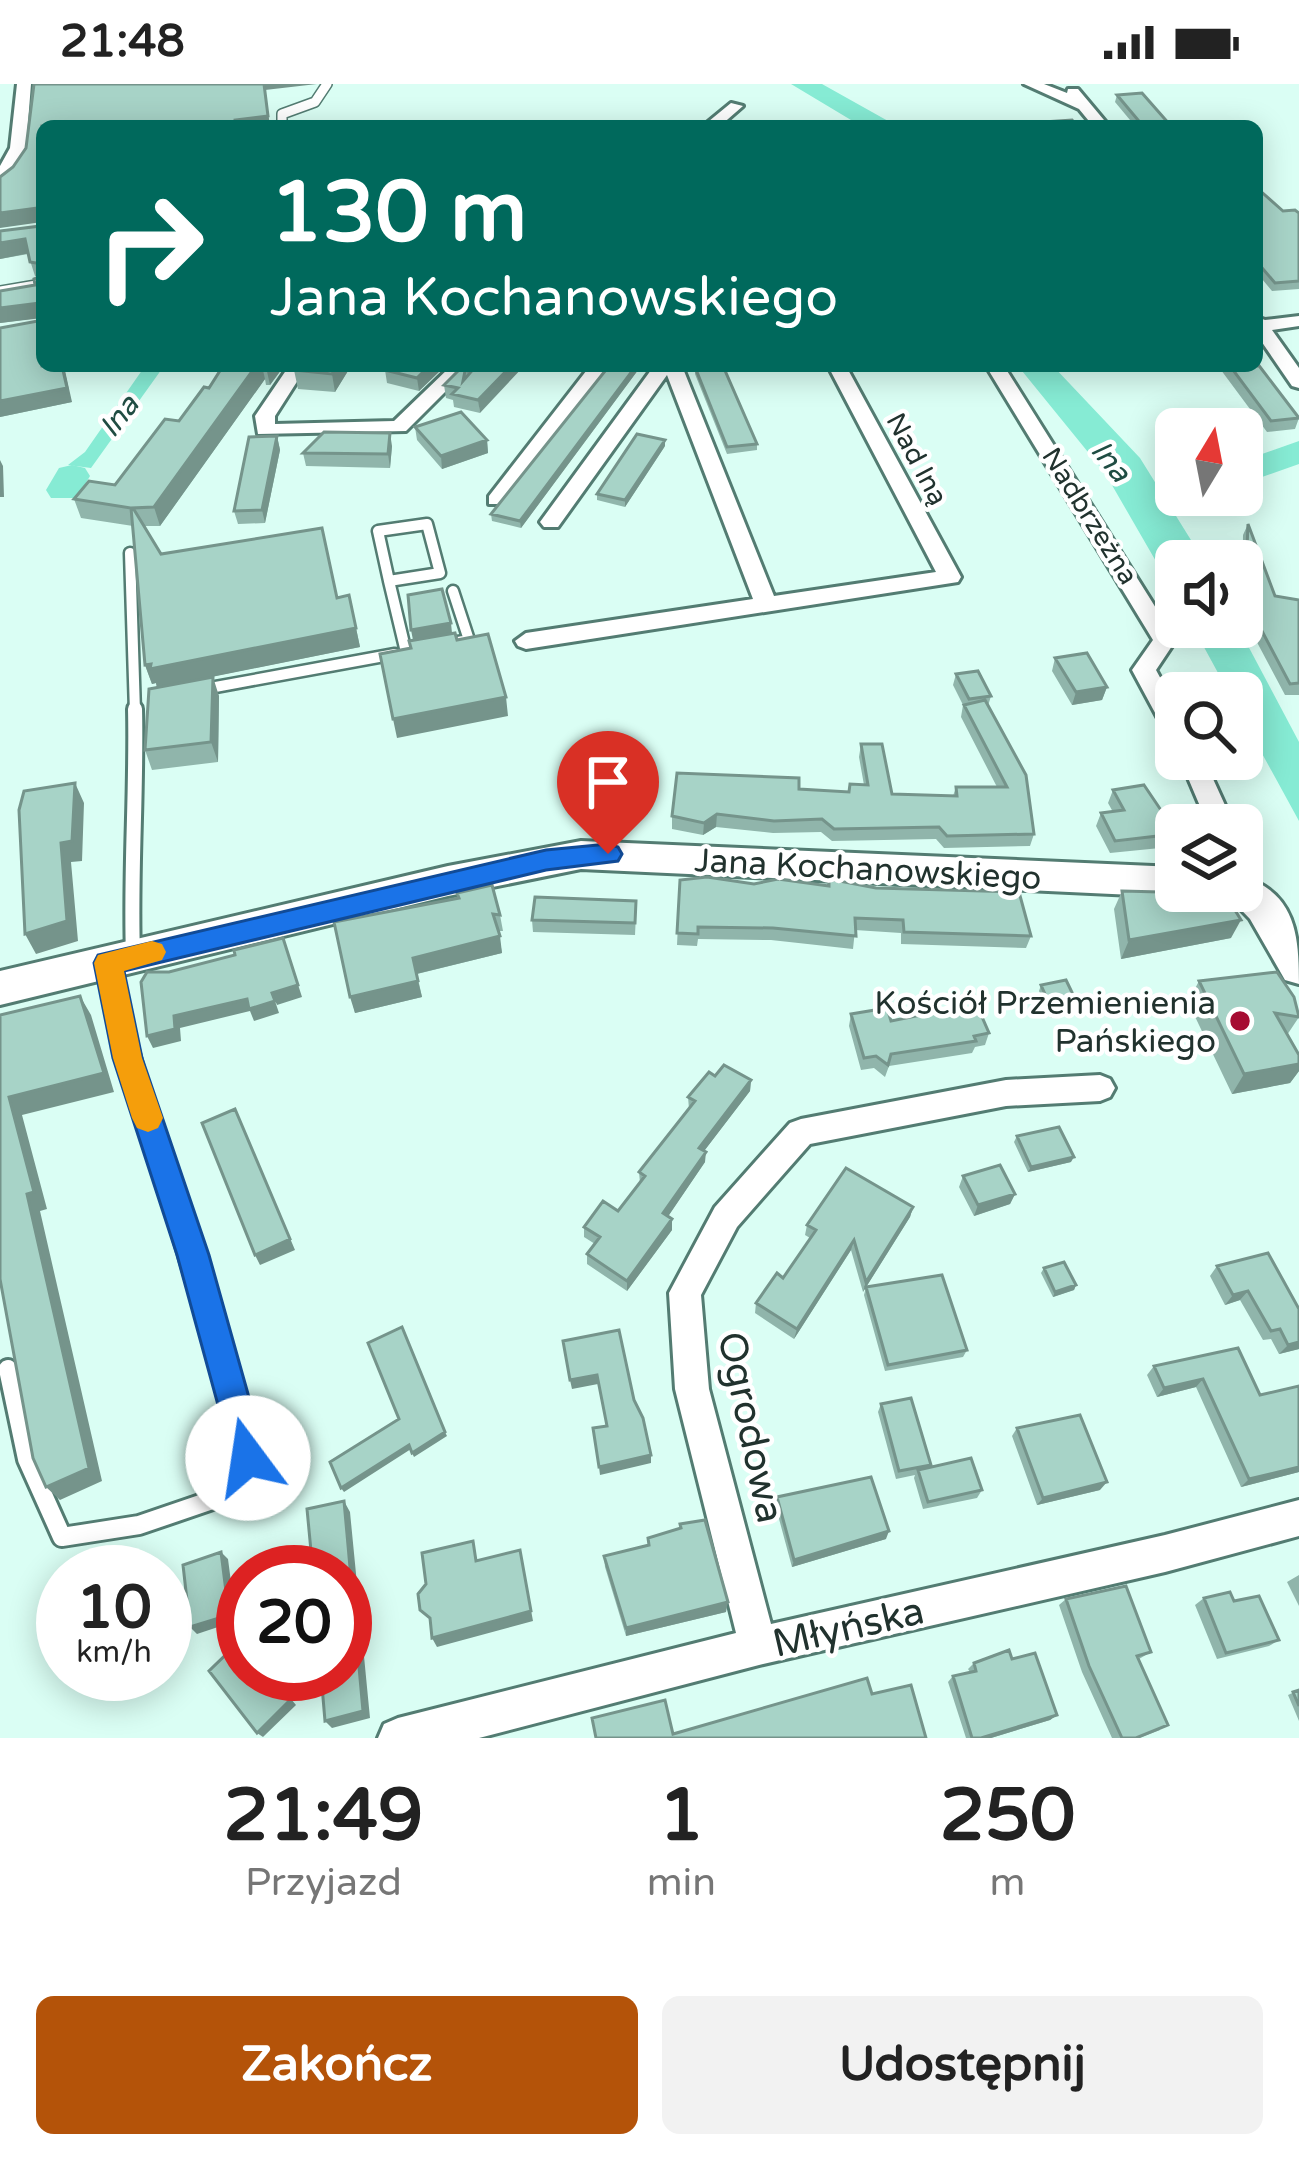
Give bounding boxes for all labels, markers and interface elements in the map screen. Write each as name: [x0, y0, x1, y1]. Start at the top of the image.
text: 21:48: [60, 15, 185, 69]
text: 130 m: [270, 163, 527, 264]
icon: right: [72, 168, 228, 324]
text: Jana Kochanowskiego: [270, 265, 838, 330]
water label: Ina: [91, 387, 148, 445]
street label: Nad Iną: [879, 407, 955, 511]
north arrow: [1155, 408, 1263, 516]
map controls: [1155, 408, 1263, 912]
water label: Ina: [1083, 433, 1139, 491]
street label: Nadbrzeżna: [1034, 442, 1145, 591]
button: sound: [1155, 540, 1263, 648]
button: search: [1155, 672, 1263, 780]
pin: [557, 731, 659, 854]
icon: arrive: [575, 749, 641, 815]
button: layers: [1155, 804, 1263, 912]
street label: Jana Kochanowskiego: [694, 841, 1042, 898]
place label: Kościół Przemienienia Pańskiego: [874, 984, 1216, 1061]
marker: Kościół Przemienienia Pańskiego: [1227, 1008, 1253, 1034]
street label: Ogrodowa: [707, 1327, 794, 1527]
position arrow: [185, 1395, 311, 1521]
speed limit sign: 20: [216, 1545, 372, 1701]
text: 10: [76, 1572, 152, 1644]
street label: Młyńska: [768, 1587, 929, 1668]
text: km/h: [76, 1634, 152, 1671]
text: 21:49: [224, 1773, 423, 1860]
text: 1: [659, 1773, 704, 1860]
text: 250: [940, 1773, 1075, 1860]
text: Przyjazd: [245, 1859, 402, 1906]
text: min: [647, 1859, 716, 1906]
text: m: [990, 1859, 1025, 1906]
button: Zakończ: [36, 1996, 638, 2134]
button: Udostępnij: [662, 1996, 1263, 2134]

